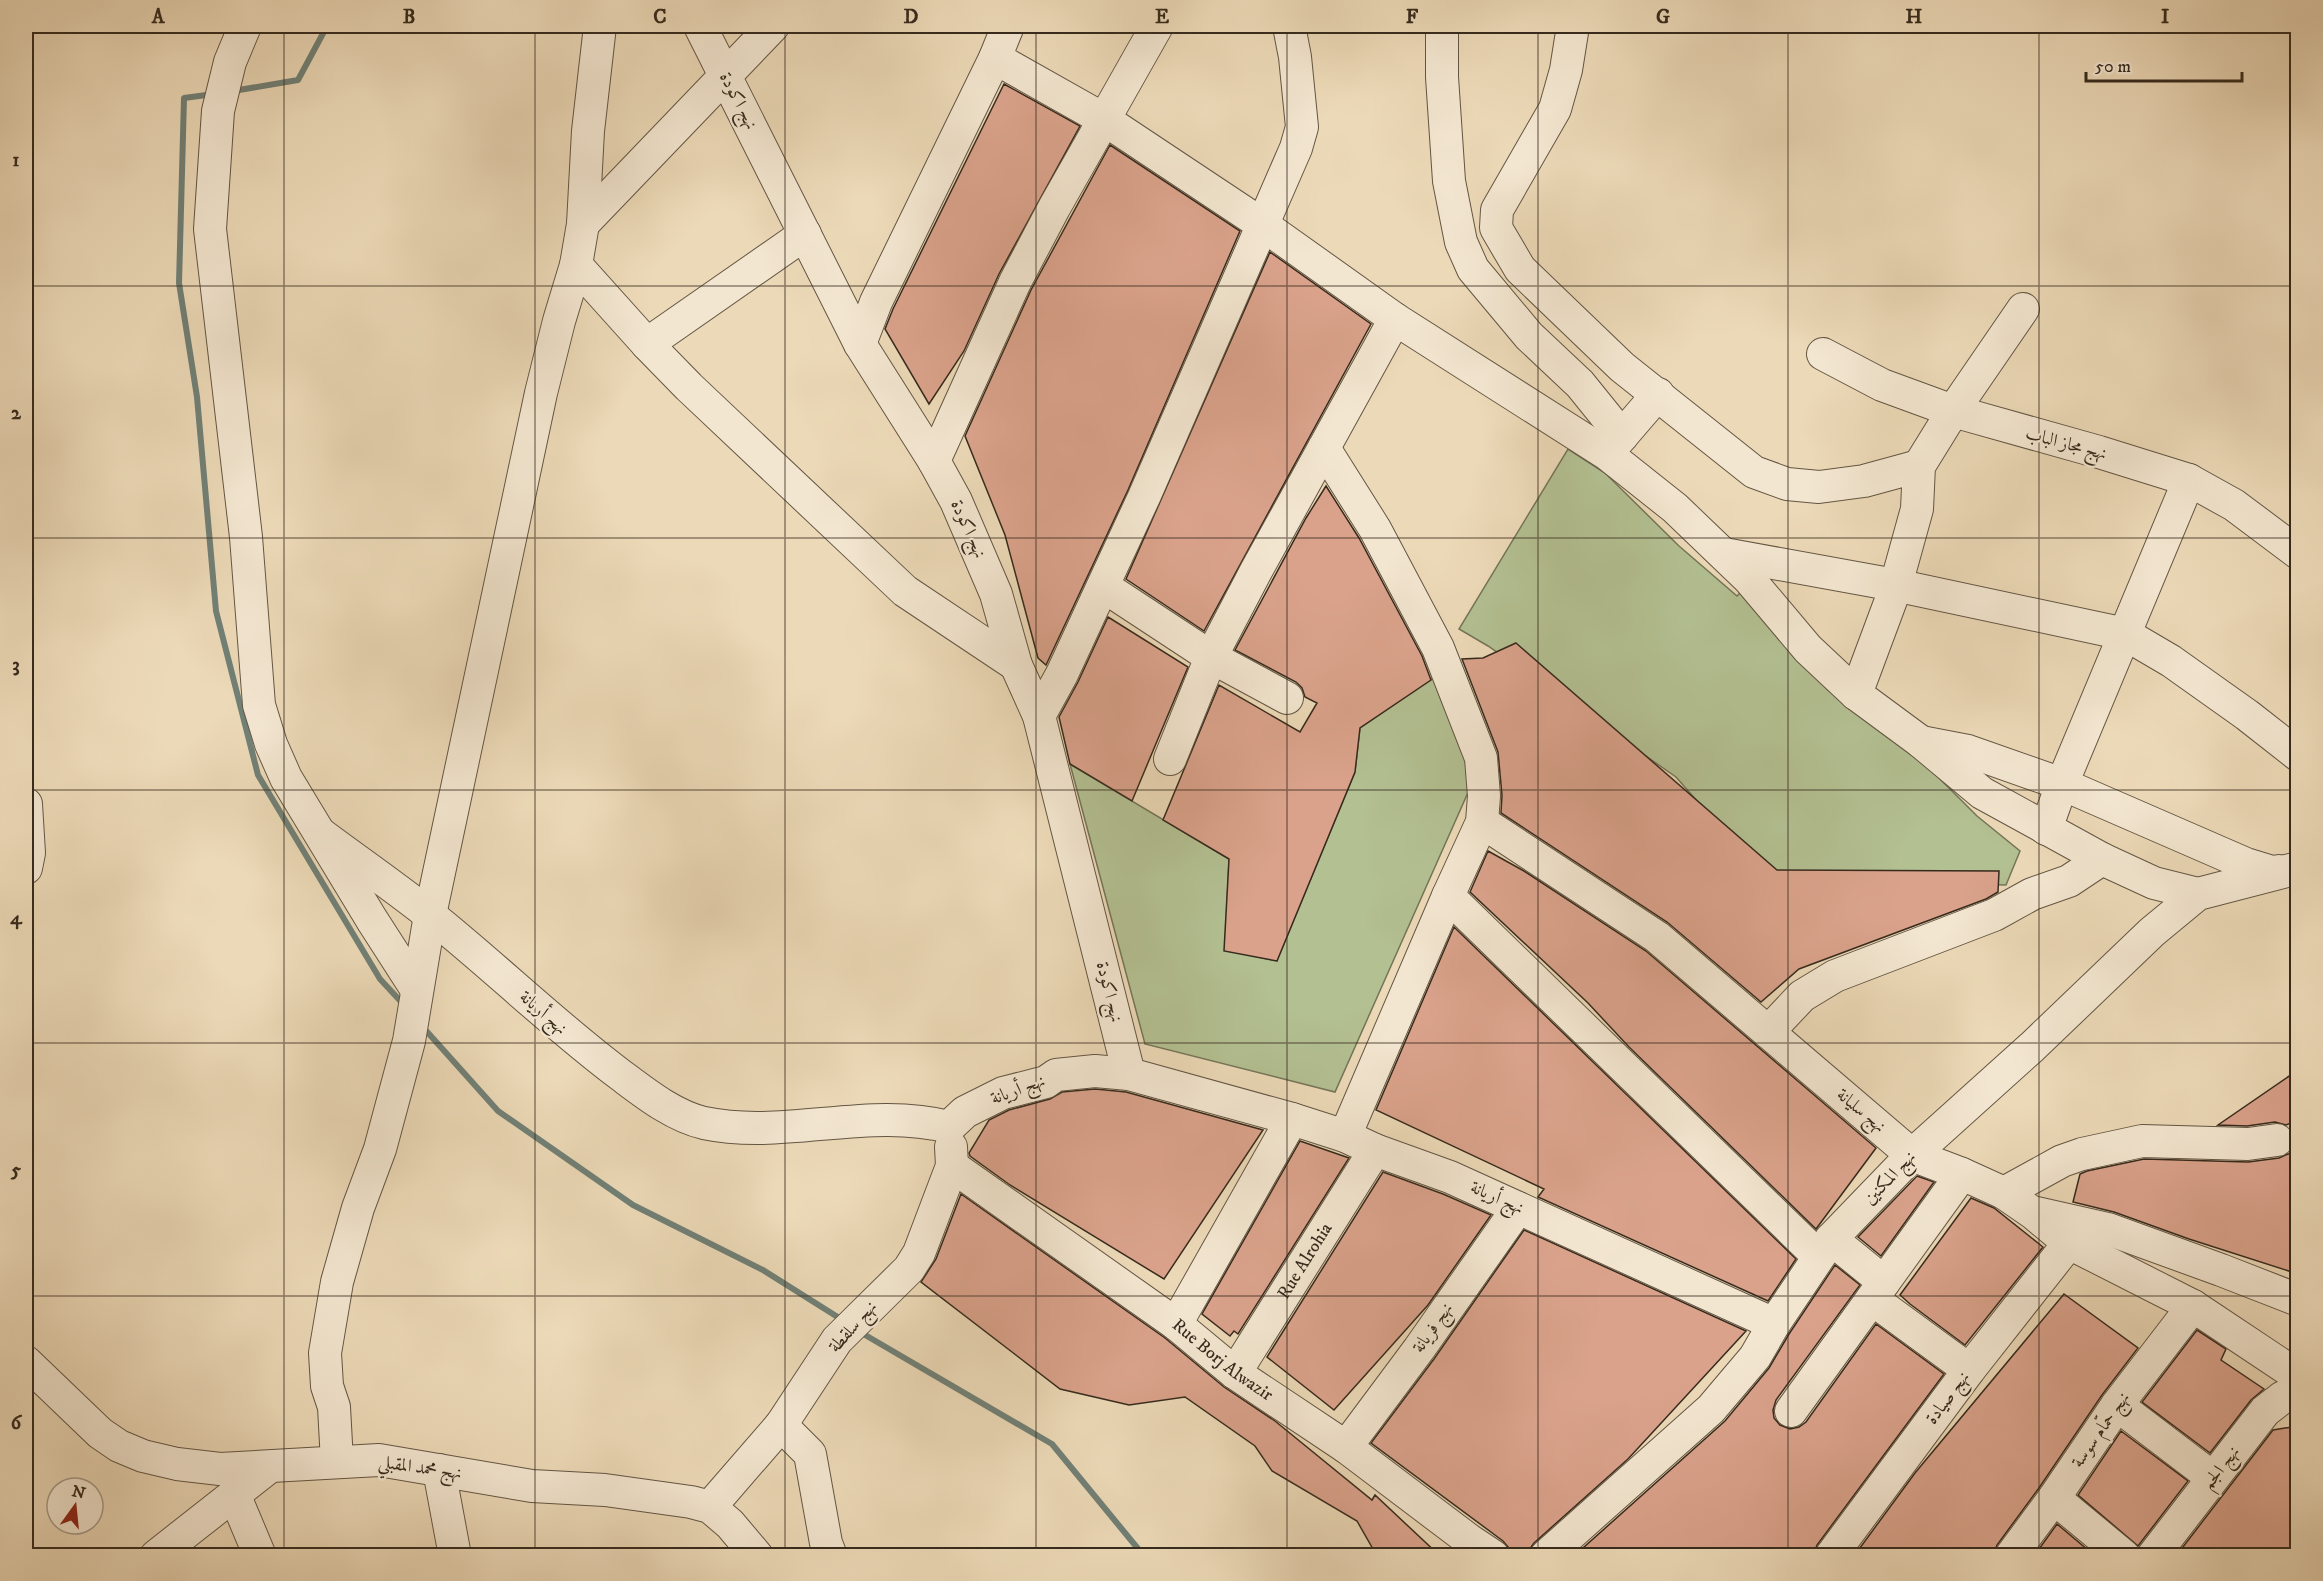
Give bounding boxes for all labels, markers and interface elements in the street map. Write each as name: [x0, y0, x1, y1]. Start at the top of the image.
text: A: [151, 5, 166, 30]
text: B: [403, 5, 415, 30]
text: C: [653, 5, 667, 30]
text: D: [904, 5, 919, 30]
text: E: [1155, 5, 1169, 30]
text: F: [1406, 5, 1419, 30]
text: G: [1656, 5, 1670, 30]
text: H: [1906, 5, 1923, 30]
text: I: [2161, 5, 2169, 30]
scale bar: [2086, 45, 2242, 83]
text: 50 m: [2095, 56, 2131, 78]
street label: نهج اكودة: [711, 69, 762, 135]
text: 1: [12, 148, 20, 173]
text: 2: [11, 401, 22, 426]
street label: نهج مجاز الباب: [2022, 423, 2109, 469]
street label: نهج اكودة: [942, 496, 991, 563]
text: 3: [12, 653, 20, 678]
text: 4: [10, 906, 23, 931]
street label: نهج اكودة: [1087, 959, 1127, 1026]
street label: نهج أريانة: [512, 984, 573, 1043]
street label: نهج أريانة: [987, 1067, 1050, 1114]
street label: نهج سليانة: [1829, 1084, 1890, 1141]
street label: نهج المكنين: [1859, 1147, 1924, 1212]
text: 5: [10, 1158, 21, 1183]
street label: نهج أريانة: [1465, 1174, 1528, 1223]
street label: Rue Alrohia: [1273, 1219, 1338, 1303]
street label: نهج سلقطة: [824, 1297, 885, 1360]
street label: نهج فريانة: [1408, 1299, 1461, 1360]
street label: Rue Borj Alwazir: [1167, 1314, 1277, 1406]
street label: نهج صيادة: [1921, 1367, 1978, 1431]
street label: نهج حمّام سوسة: [2065, 1387, 2138, 1475]
text: 6: [11, 1411, 23, 1436]
street label: نهج الجم: [2197, 1442, 2249, 1497]
street label: نهج محمد المقبلي: [376, 1451, 463, 1490]
north arrow: [45, 1476, 105, 1536]
text: N: [70, 1481, 88, 1504]

